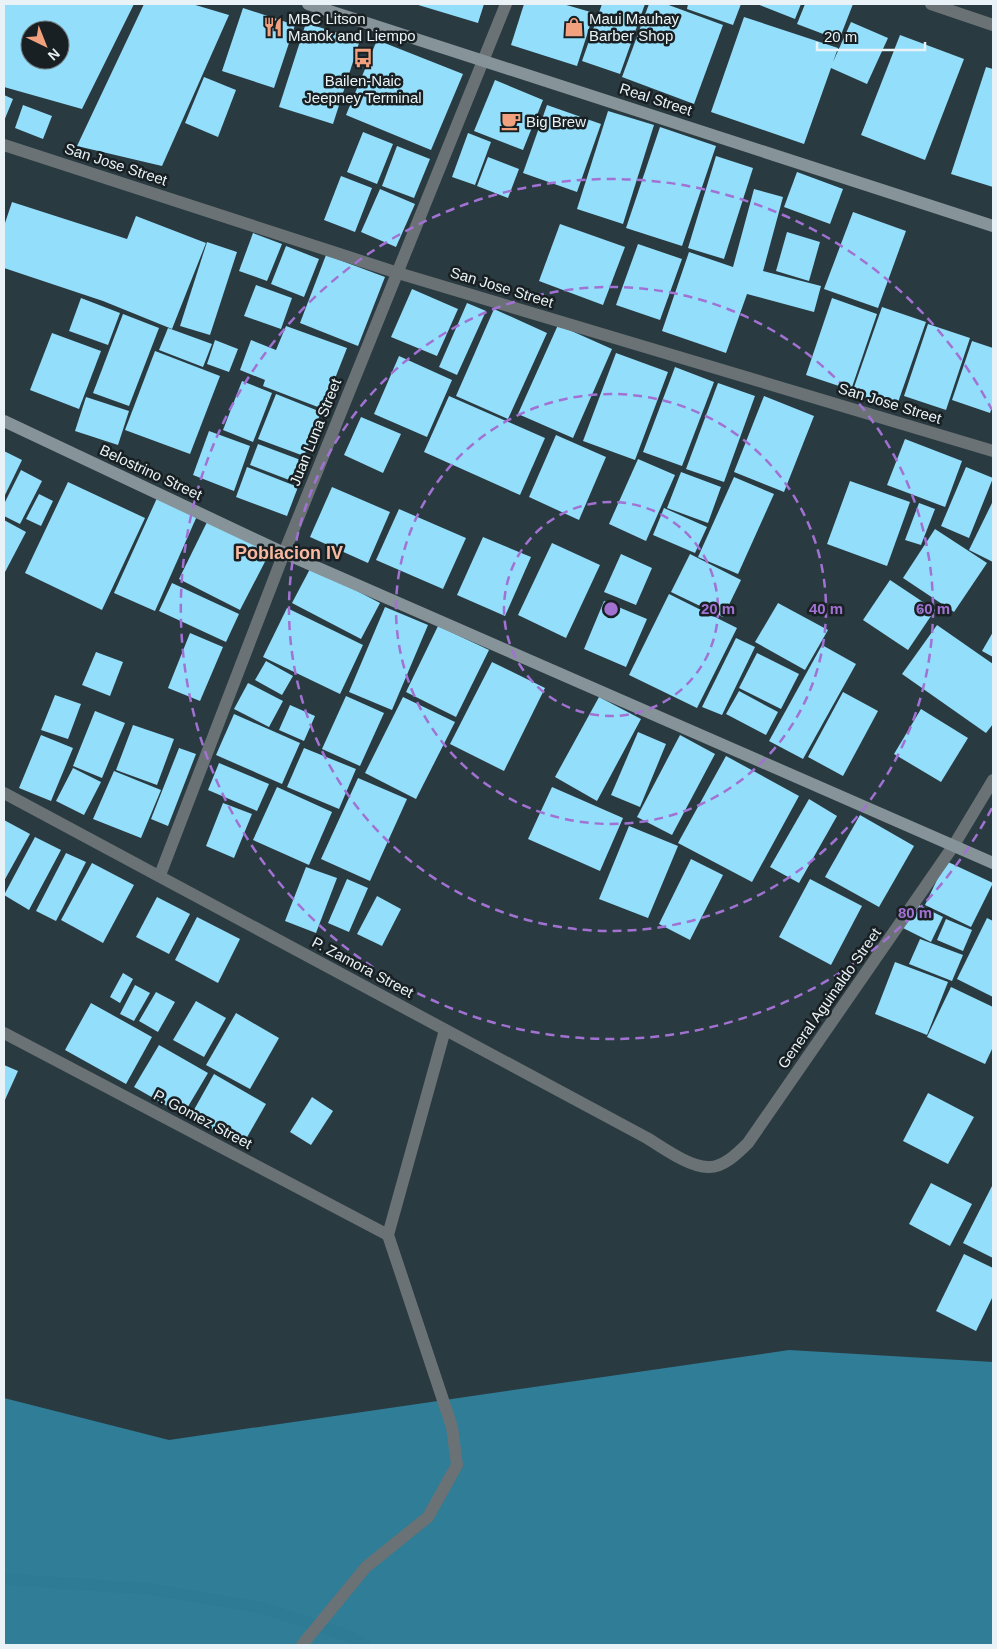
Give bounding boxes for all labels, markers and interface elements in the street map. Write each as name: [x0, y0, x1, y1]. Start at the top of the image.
place label: MBC Litson Manok and Liempo: [288, 10, 416, 44]
place label: Maui Mauhay Barber Shop: [589, 10, 680, 44]
restaurant icon: MBC Litson Manok and Liempo: [262, 16, 284, 38]
shop icon: Maui Mauhay Barber Shop: [563, 16, 585, 38]
north arrow: [20, 20, 70, 70]
scale bar: [817, 20, 924, 52]
text: 20 m: [824, 28, 857, 45]
text: N: [45, 45, 63, 64]
bus stop icon: Bailen-Naic Jeepney Terminal: [352, 47, 374, 69]
place label: Bailen-Naic Jeepney Terminal: [304, 72, 422, 106]
street label: Real Street: [618, 79, 695, 119]
cafe icon: Big Brew: [500, 110, 522, 132]
place label: Big Brew: [526, 113, 586, 130]
street label: San Jose Street: [63, 139, 170, 189]
street label: San Jose Street: [448, 263, 556, 311]
street label: Juan Luna Street: [286, 375, 345, 488]
street label: San Jose Street: [836, 379, 944, 427]
street label: Belostrino Street: [97, 441, 206, 503]
district label: Poblacion IV: [235, 543, 343, 563]
centre of rings: [602, 600, 620, 618]
text: 20 m: [701, 600, 735, 617]
text: 40 m: [809, 600, 843, 617]
text: 60 m: [916, 600, 950, 617]
text: 80 m: [898, 904, 932, 921]
street label: General Aguinaldo Street: [774, 924, 885, 1072]
street label: P. Zamora Street: [309, 933, 417, 1001]
street label: P. Gomez Street: [151, 1086, 256, 1152]

